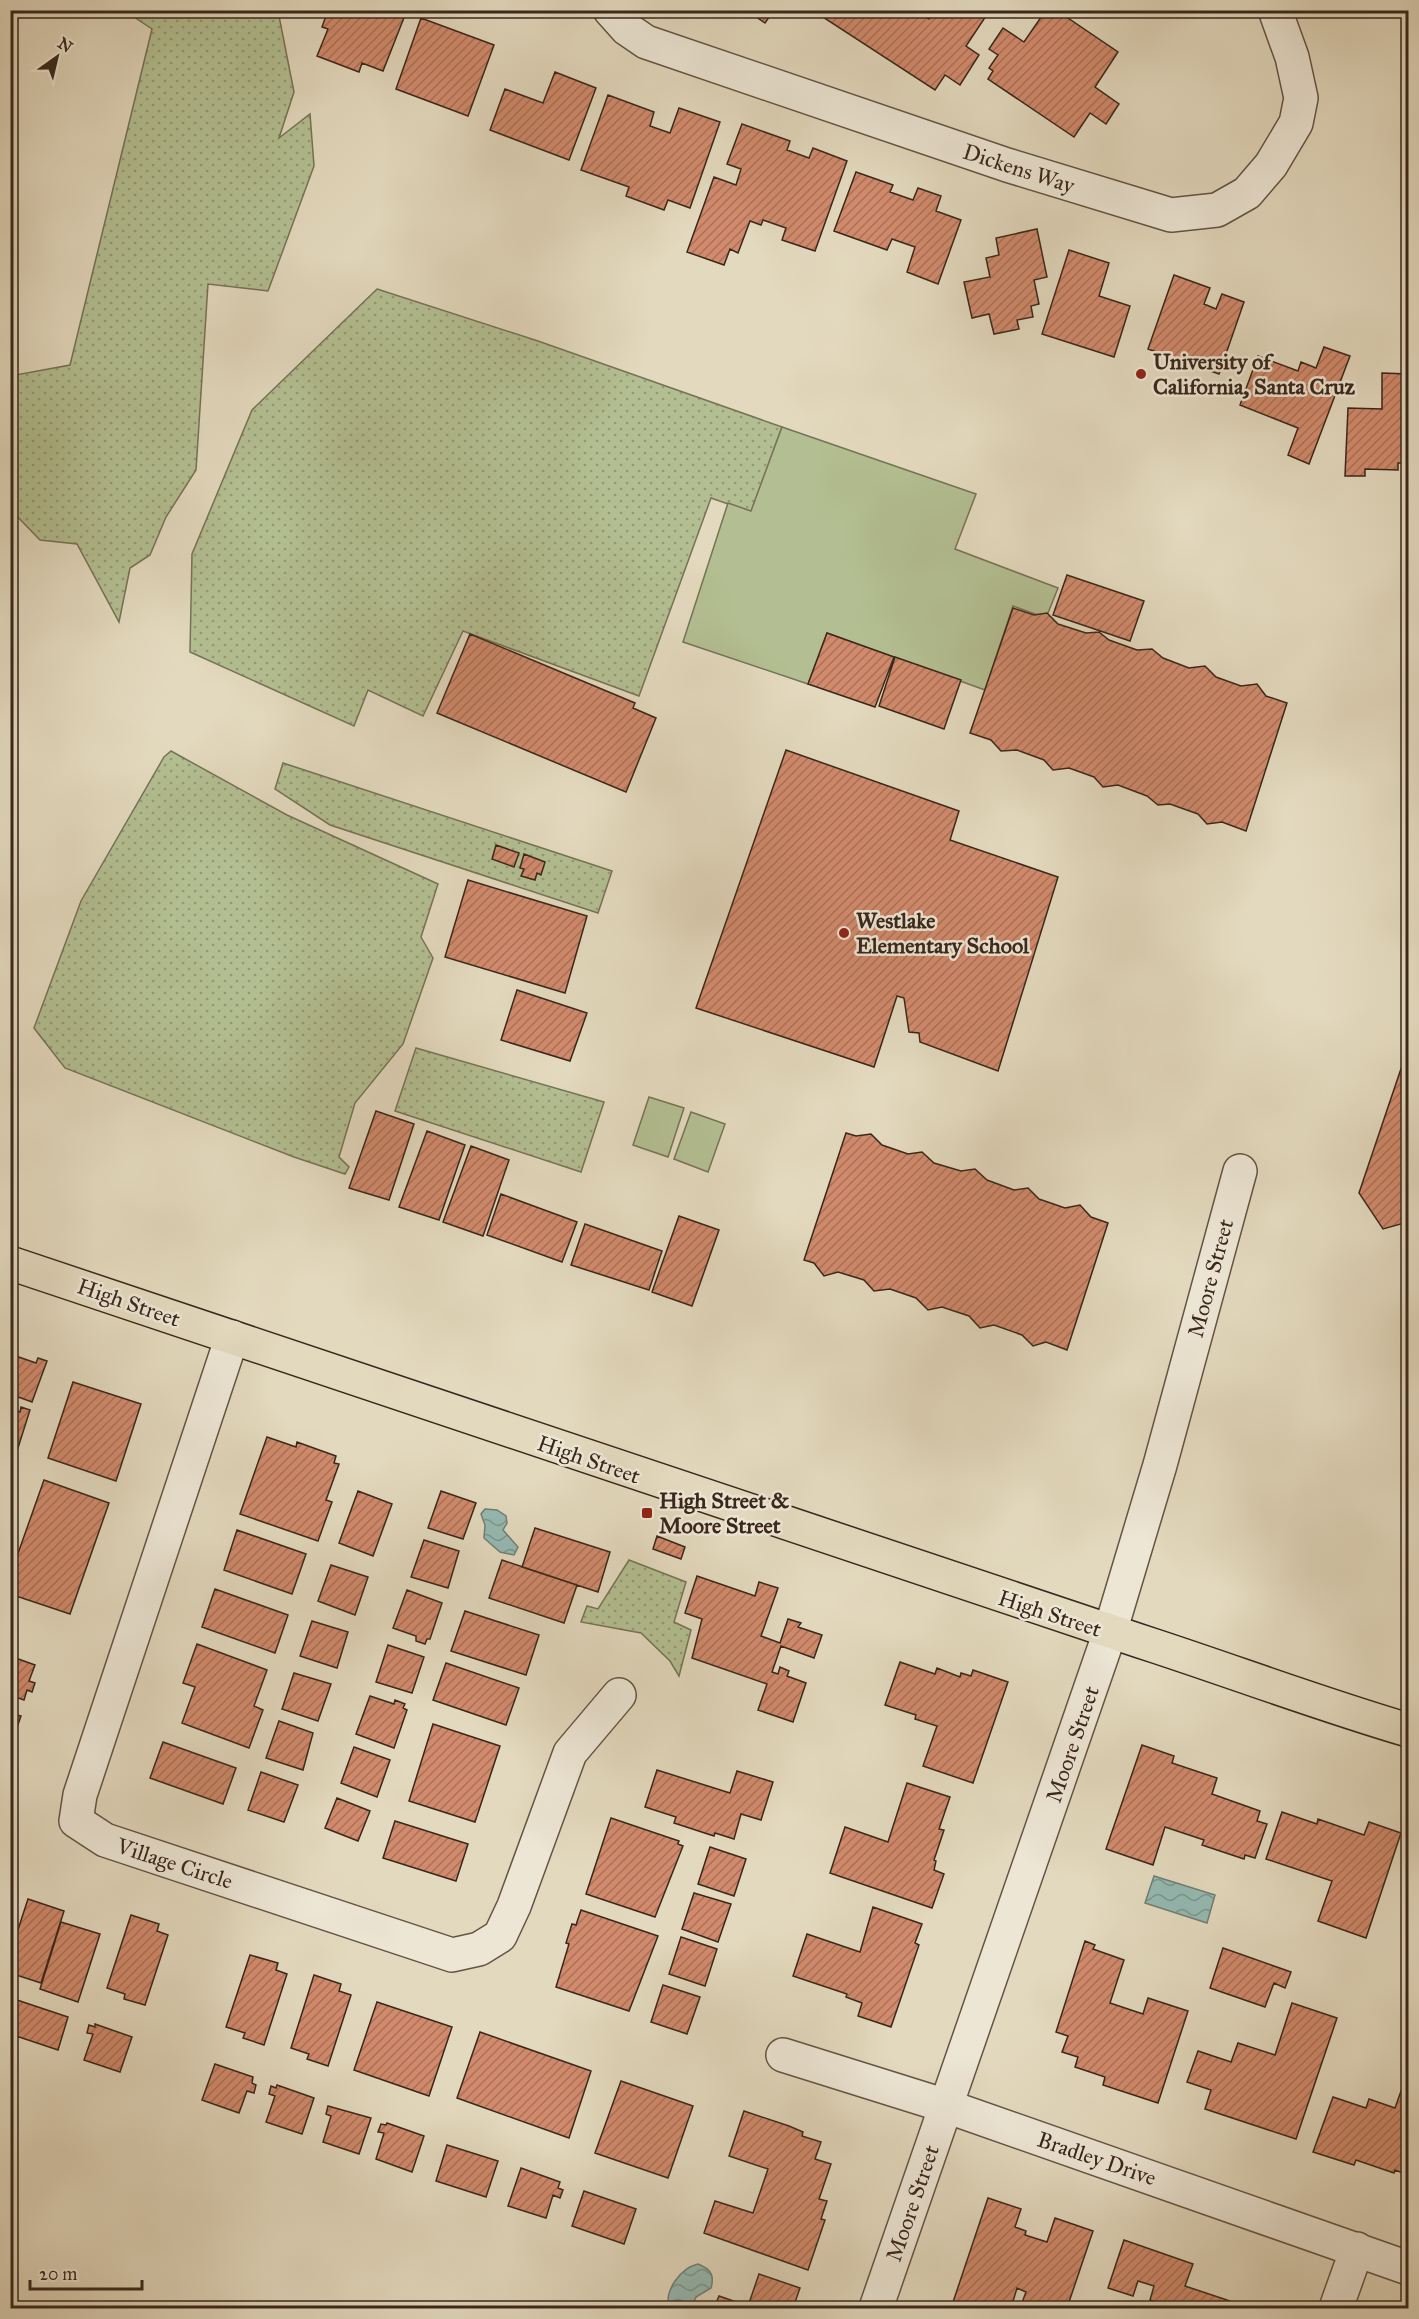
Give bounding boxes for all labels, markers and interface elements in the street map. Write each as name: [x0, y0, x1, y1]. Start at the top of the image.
north arrow: [27, 27, 87, 87]
text: N: [54, 33, 76, 57]
street label: Dickens Way: [960, 138, 1079, 199]
place label: University of California, Santa Cruz: [1153, 348, 1356, 400]
marker: University of California, Santa Cruz: [1134, 367, 1148, 381]
place label: Westlake Elementary School: [856, 907, 1030, 959]
marker: Westlake Elementary School: [837, 926, 851, 940]
street label: Moore Street: [1182, 1216, 1239, 1340]
street label: High Street: [74, 1272, 184, 1333]
street label: High Street: [534, 1429, 644, 1490]
place label: High Street & Moore Street: [659, 1487, 790, 1539]
marker: High Street & Moore Street: [640, 1506, 654, 1520]
street label: High Street: [995, 1584, 1105, 1643]
street label: Moore Street: [1040, 1682, 1105, 1806]
street label: Village Circle: [113, 1832, 236, 1895]
street label: Bradley Drive: [1034, 2126, 1160, 2191]
street label: Moore Street: [880, 2141, 945, 2265]
scale bar: [30, 2253, 142, 2291]
text: 20 m: [39, 2263, 77, 2285]

